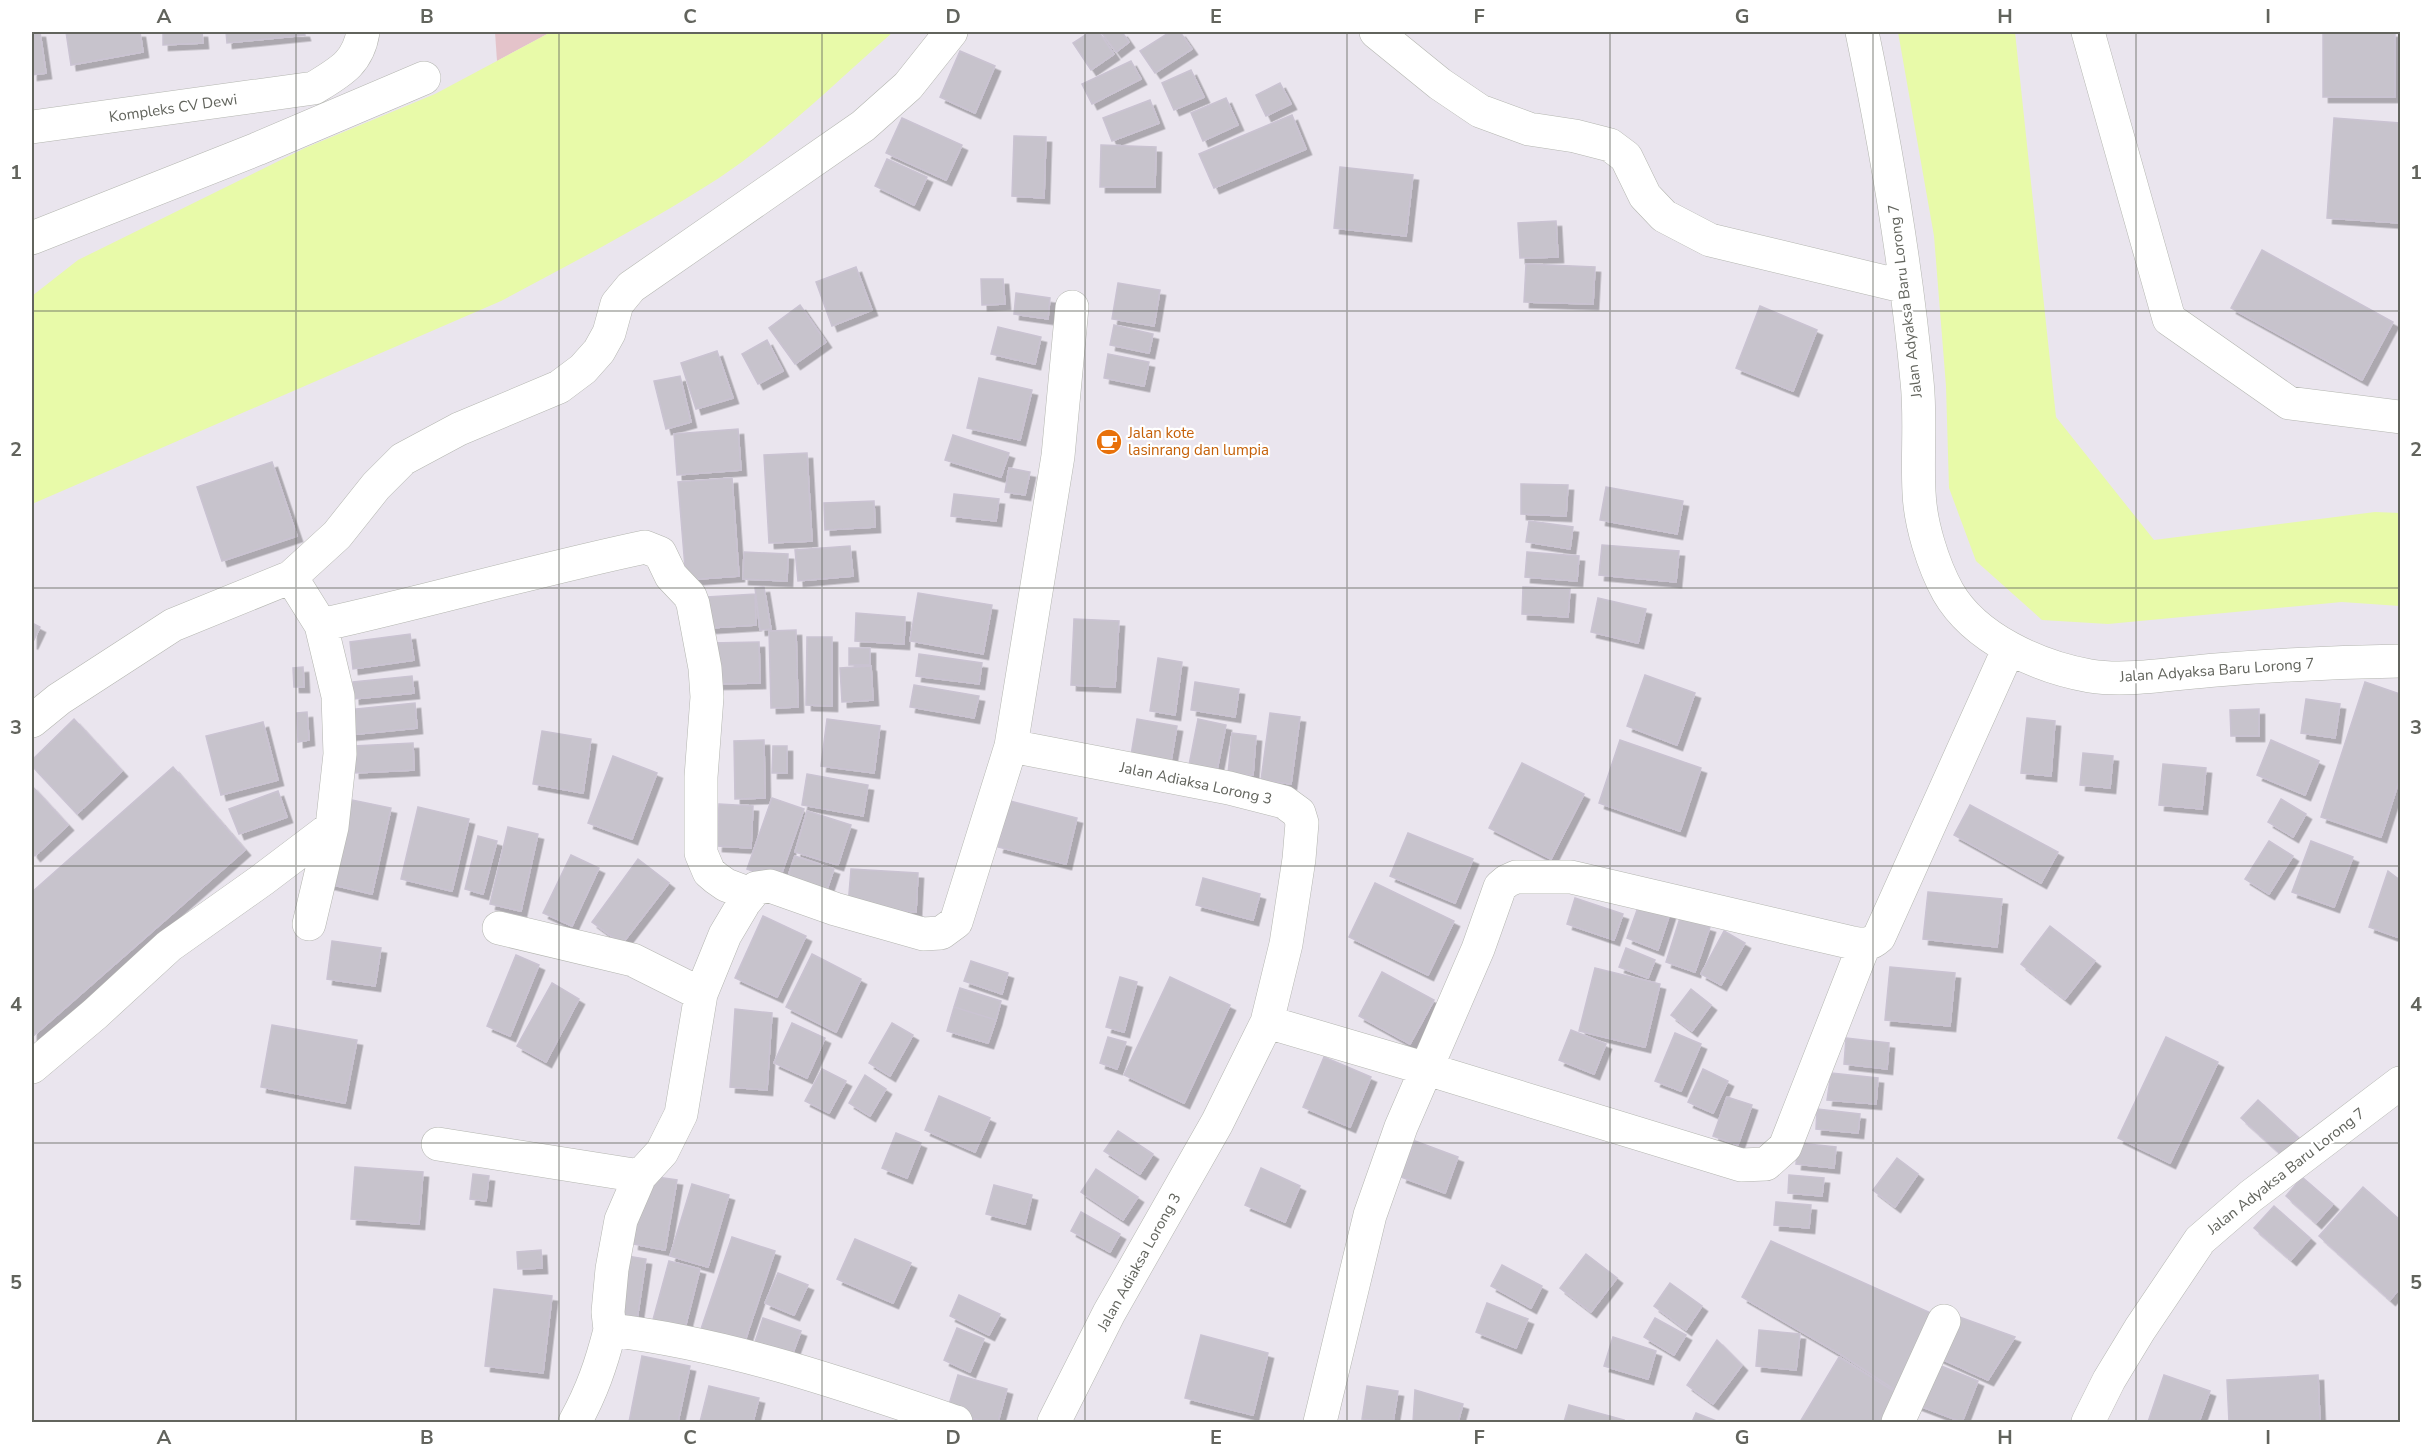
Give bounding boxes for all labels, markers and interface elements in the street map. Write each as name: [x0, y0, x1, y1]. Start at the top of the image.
text: A: [157, 3, 172, 30]
text: B: [420, 3, 434, 30]
text: C: [683, 3, 697, 30]
text: D: [945, 3, 961, 30]
text: E: [1210, 3, 1222, 30]
text: F: [1473, 3, 1485, 30]
text: G: [1735, 3, 1749, 30]
text: H: [1997, 3, 2013, 30]
text: I: [2265, 3, 2271, 30]
street label: Kompleks CV Dewi: [108, 89, 238, 127]
text: 1: [10, 159, 22, 186]
text: 1: [2410, 159, 2422, 186]
street label: Jalan Adyaksa Baru Lorong 7: [1883, 203, 1927, 400]
place label: Jalan kote lasinrang dan lumpia: [1127, 423, 1269, 460]
cafe icon: Jalan kote lasinrang dan lumpia: [1094, 427, 1124, 457]
text: 2: [10, 436, 22, 463]
text: 2: [2410, 436, 2422, 463]
street label: Jalan Adyaksa Baru Lorong 7: [2118, 653, 2315, 687]
text: 3: [10, 714, 22, 741]
text: 3: [2410, 714, 2422, 741]
street label: Jalan Adiaksa Lorong 3: [1117, 757, 1274, 809]
text: 4: [10, 991, 22, 1018]
text: 4: [2410, 991, 2422, 1018]
street label: Jalan Adyaksa Baru Lorong 7: [2202, 1103, 2369, 1240]
street label: Jalan Adiaksa Lorong 3: [1092, 1189, 1185, 1336]
text: 5: [10, 1269, 22, 1296]
text: 5: [2410, 1269, 2422, 1296]
text: A: [157, 1424, 172, 1451]
text: B: [420, 1424, 434, 1451]
text: C: [683, 1424, 697, 1451]
text: D: [945, 1424, 961, 1451]
text: E: [1210, 1424, 1222, 1451]
text: F: [1473, 1424, 1485, 1451]
text: G: [1735, 1424, 1749, 1451]
text: H: [1997, 1424, 2013, 1451]
text: I: [2265, 1424, 2271, 1451]

